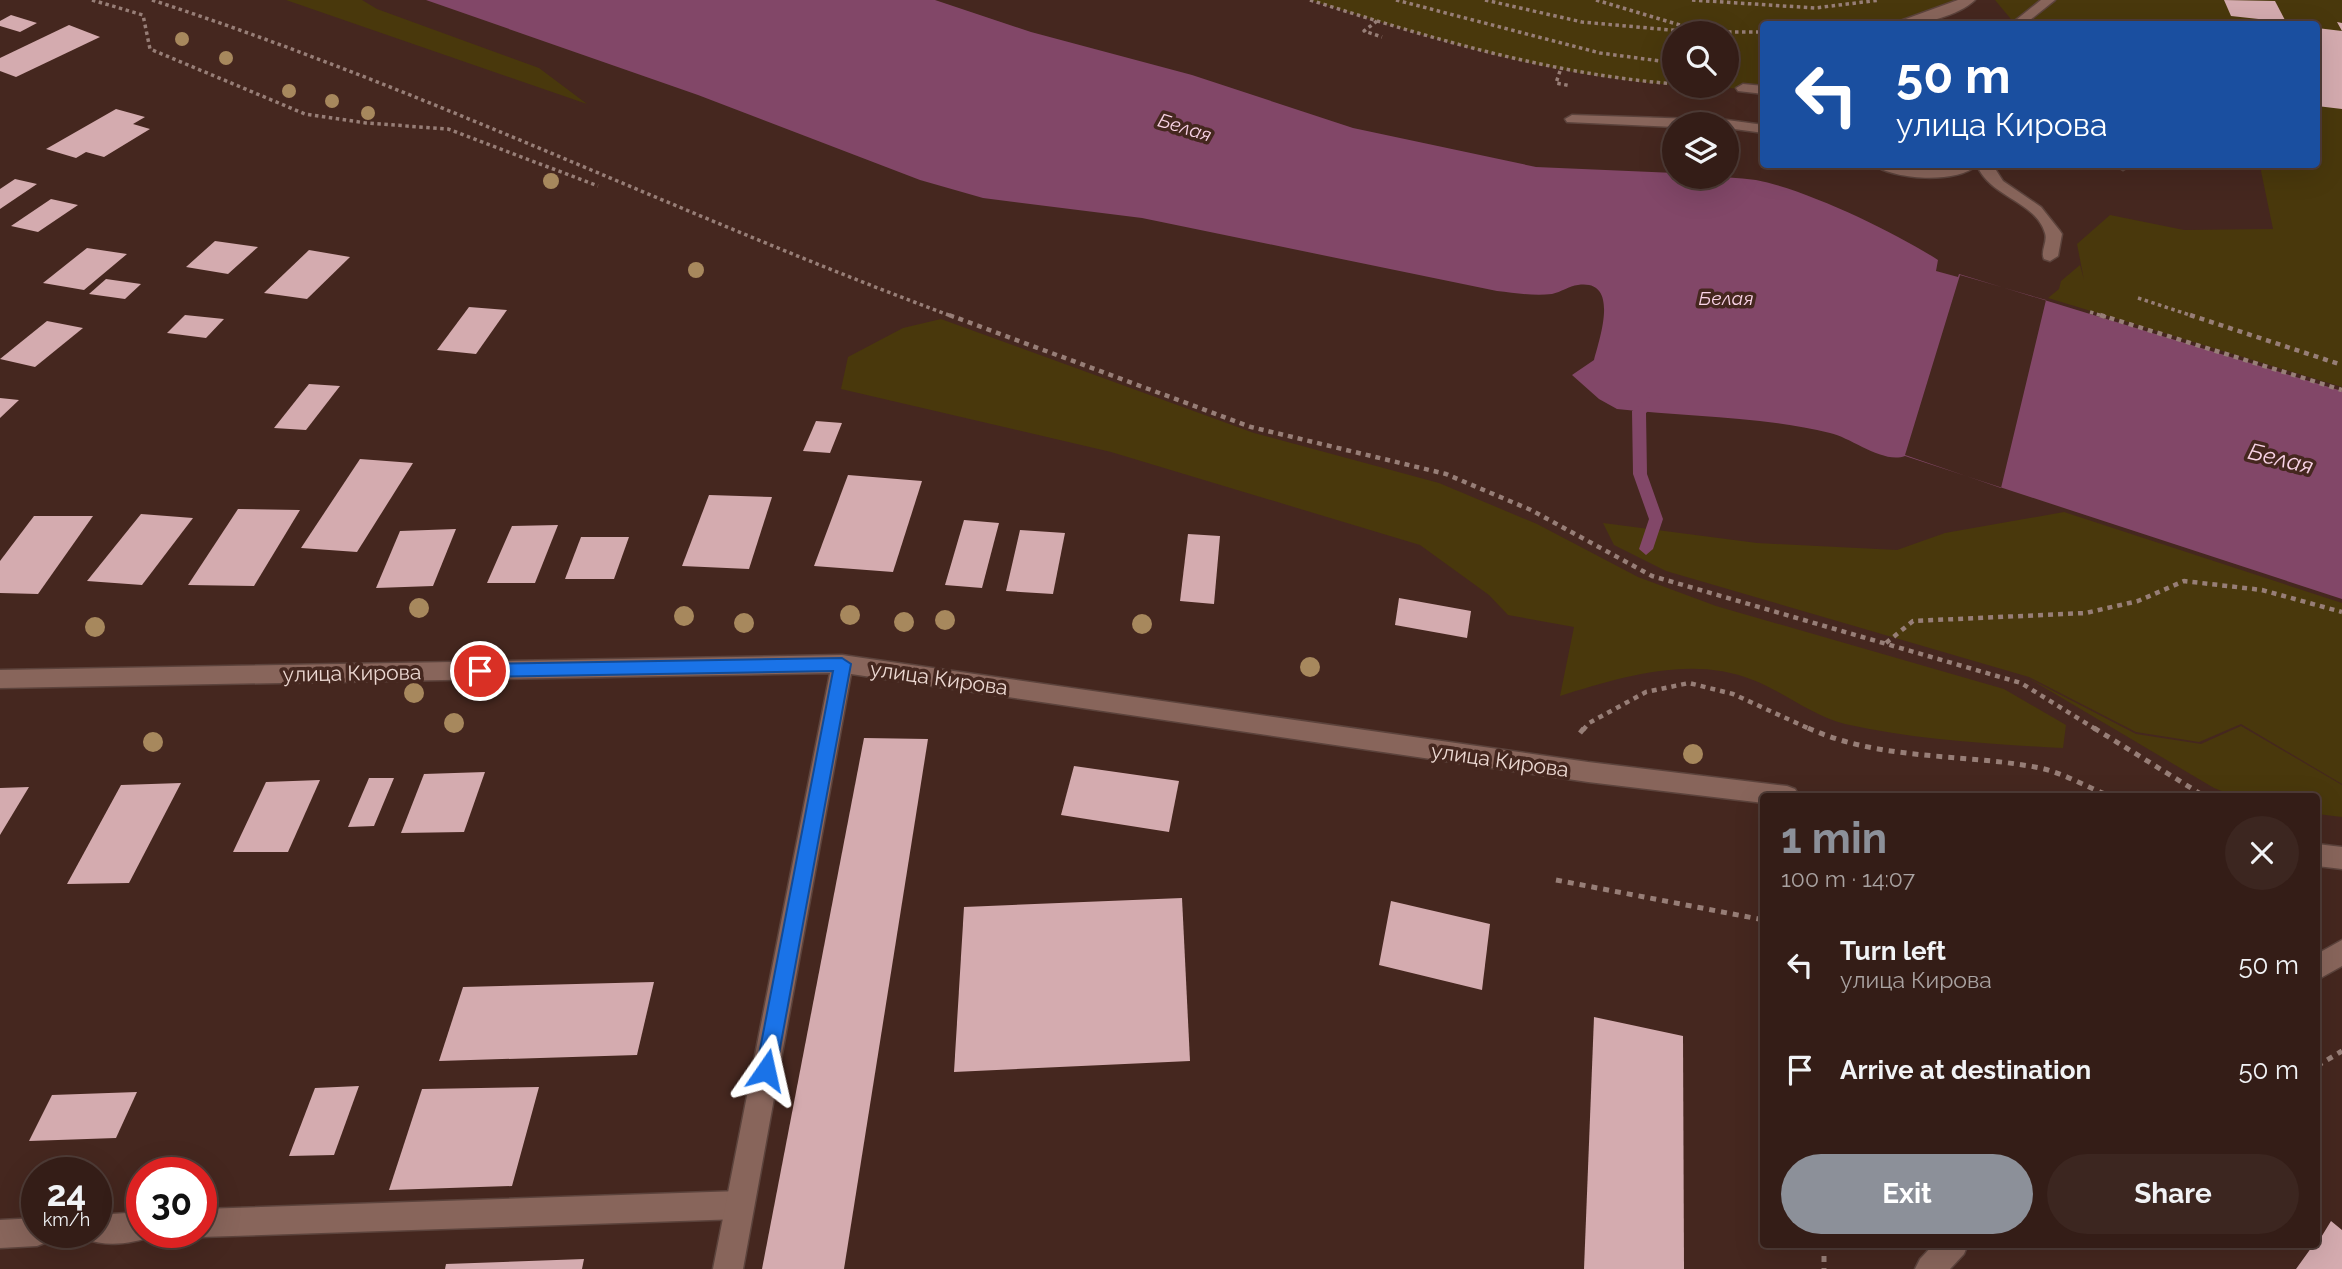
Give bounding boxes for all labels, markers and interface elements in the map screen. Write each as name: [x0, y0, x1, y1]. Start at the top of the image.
map controls: [1662, 21, 1739, 189]
button: search: [1662, 21, 1739, 98]
text: 50 m: [1896, 47, 2011, 104]
icon: left: [1781, 49, 1872, 140]
text: улица Кирова: [1896, 106, 2107, 143]
water label: Белая: [1156, 108, 1214, 146]
button: layers: [1662, 112, 1739, 189]
water label: Белая: [1699, 287, 1753, 309]
water label: Белая: [2246, 437, 2316, 479]
pin: [450, 641, 510, 701]
icon: arrive: [461, 652, 499, 690]
street label: улица Кирова: [869, 656, 1009, 700]
street label: улица Кирова: [282, 659, 422, 687]
street label: улица Кирова: [1430, 738, 1570, 782]
text: 1 min: [1781, 814, 1887, 863]
button: close: [2225, 816, 2299, 890]
text: 100 m · 14:07: [1781, 865, 1915, 892]
text: Turn left: [1840, 936, 1946, 966]
icon: left: [1781, 946, 1819, 984]
text: 50 m: [2238, 950, 2299, 980]
text: улица Кирова: [1840, 966, 1992, 993]
position arrow: [729, 1033, 803, 1107]
icon: arrive: [1781, 1051, 1819, 1089]
text: Arrive at destination: [1840, 1055, 2091, 1085]
text: 50 m: [2238, 1055, 2299, 1085]
button: Exit: [1781, 1154, 2033, 1234]
button: Share: [2047, 1154, 2299, 1234]
speed limit sign: 30: [126, 1157, 217, 1248]
text: 24: [47, 1173, 86, 1214]
text: km/h: [43, 1209, 90, 1230]

